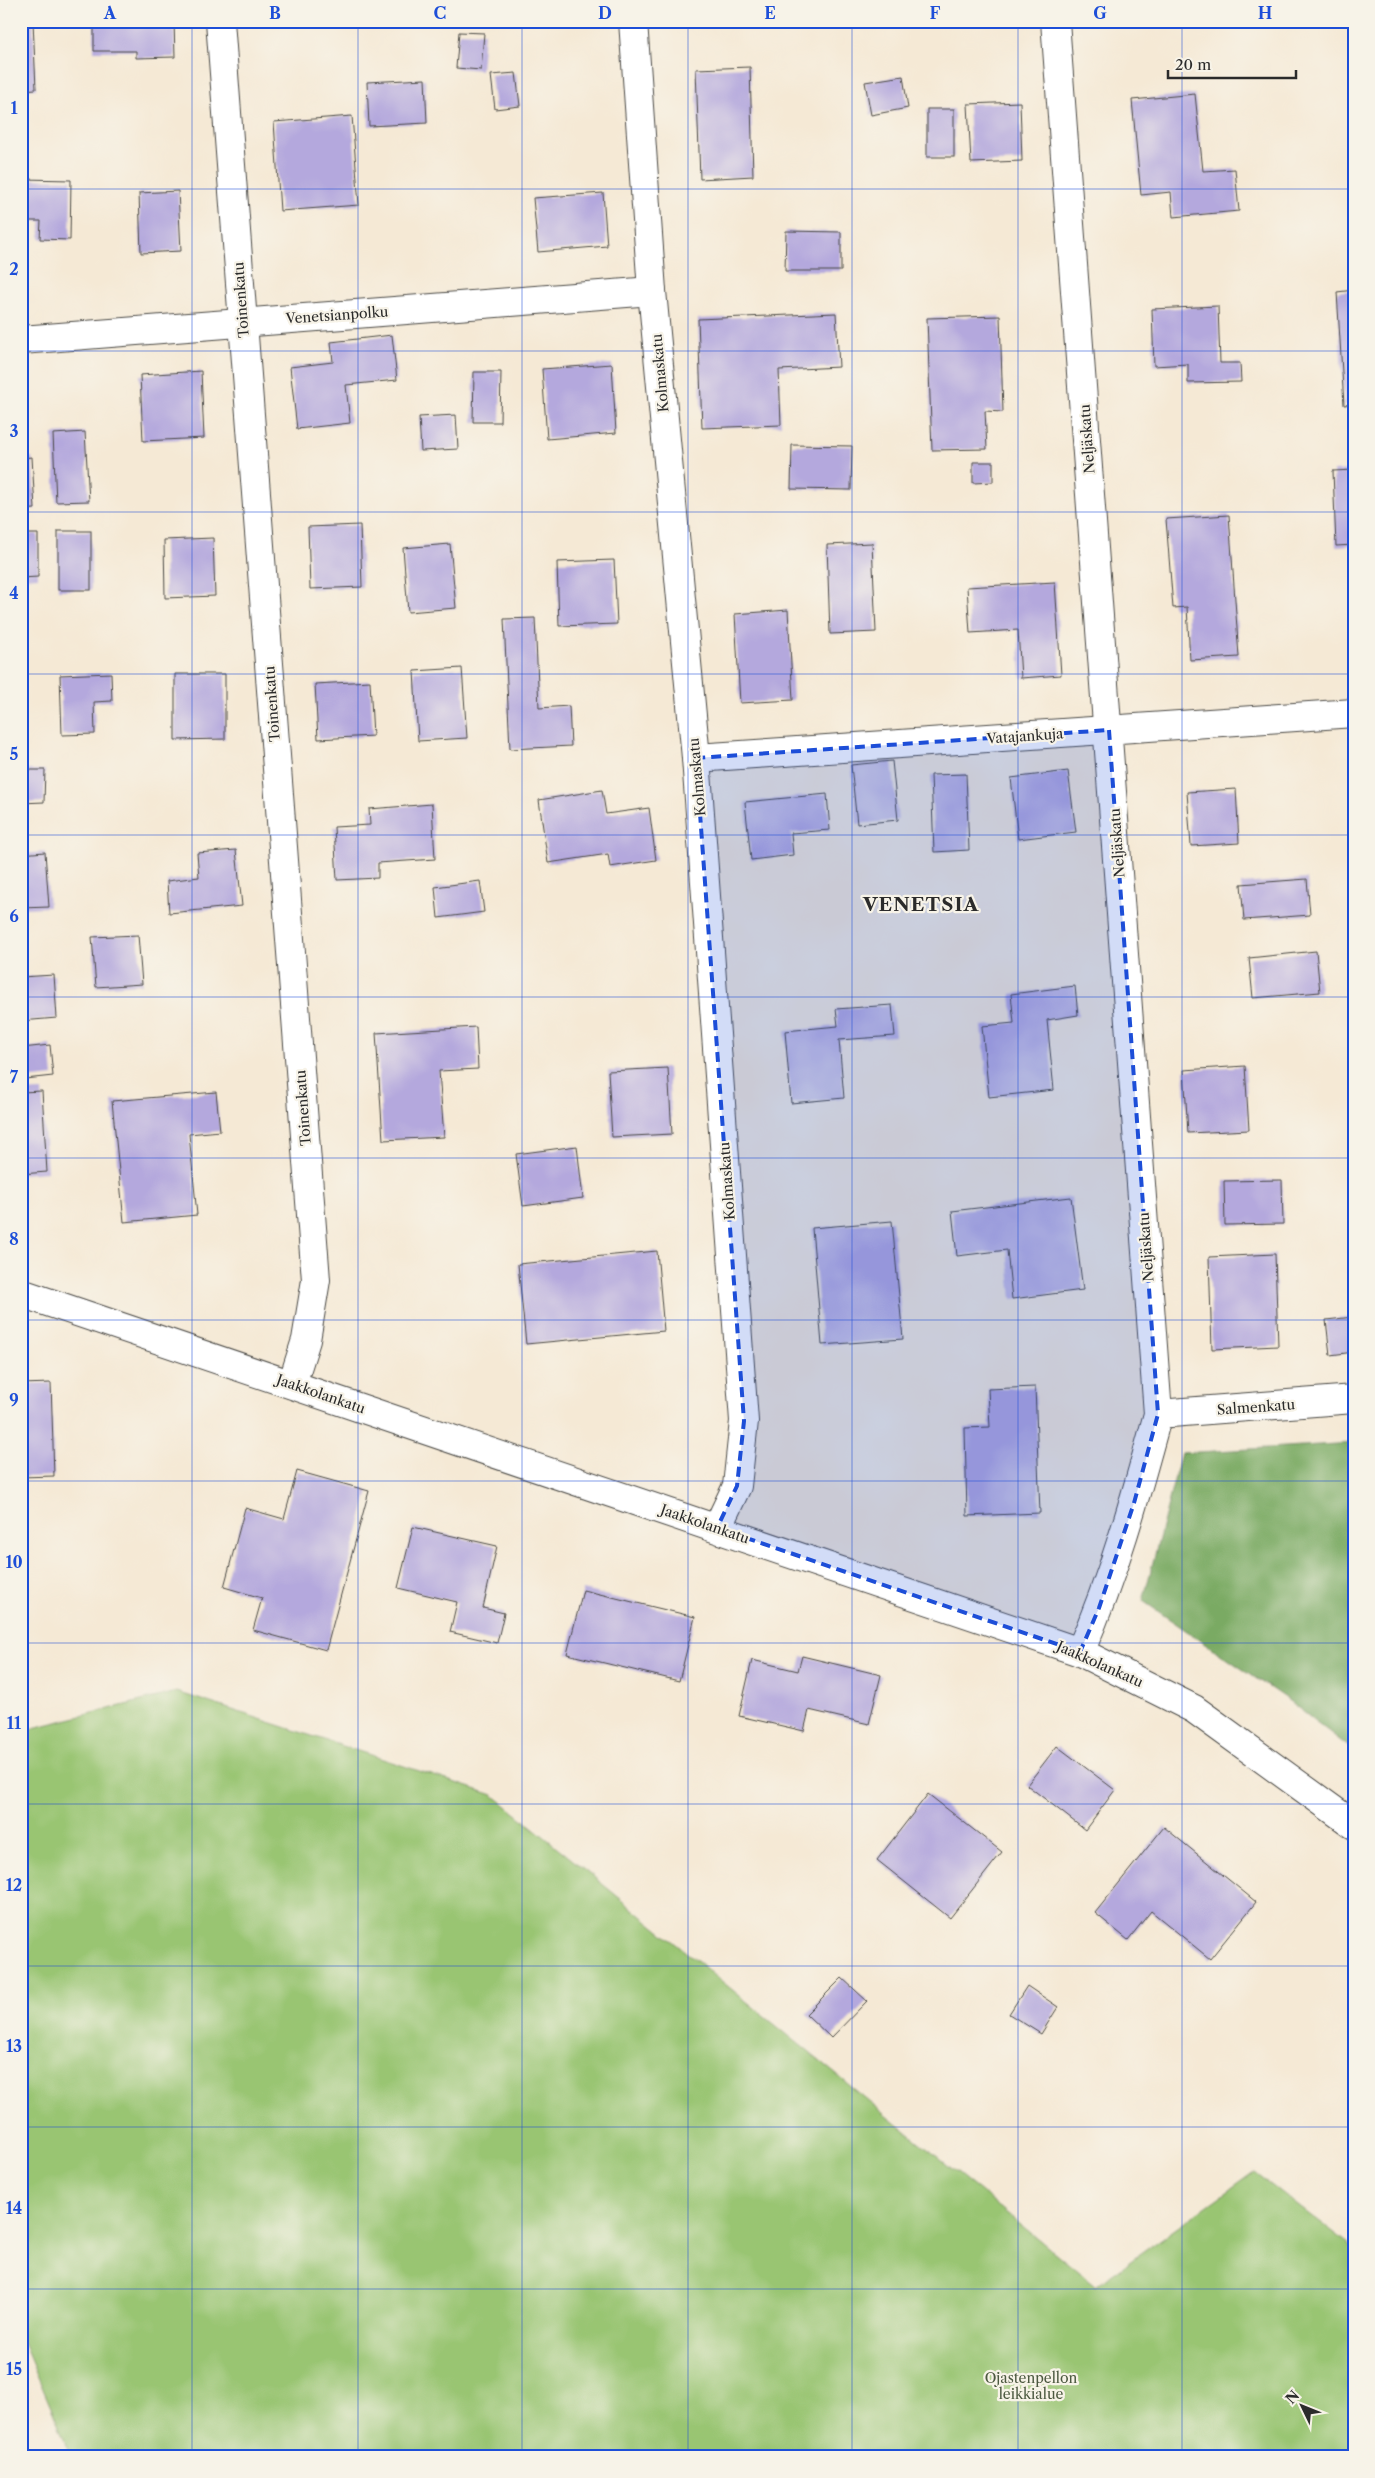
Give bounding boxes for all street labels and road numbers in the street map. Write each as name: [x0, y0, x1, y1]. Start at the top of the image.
street label: Toinenkatu: [229, 261, 253, 339]
street label: Venetsianpolku: [284, 302, 389, 328]
street label: Kolmaskatu: [648, 333, 672, 413]
street label: Neljäskatu: [1076, 403, 1098, 474]
street label: Toinenkatu: [260, 665, 284, 743]
street label: Vatajankuja: [985, 724, 1065, 748]
street label: Kolmaskatu: [685, 737, 709, 817]
street label: Neljäskatu: [1106, 807, 1128, 878]
street label: Toinenkatu: [291, 1069, 315, 1147]
street label: Kolmaskatu: [715, 1141, 739, 1221]
street label: Neljäskatu: [1135, 1211, 1157, 1282]
street label: Jaakkolankatu: [272, 1370, 368, 1418]
street label: Salmenkatu: [1216, 1395, 1296, 1419]
street label: Jaakkolankatu: [656, 1500, 752, 1548]
street label: Jaakkolankatu: [1052, 1636, 1146, 1691]

